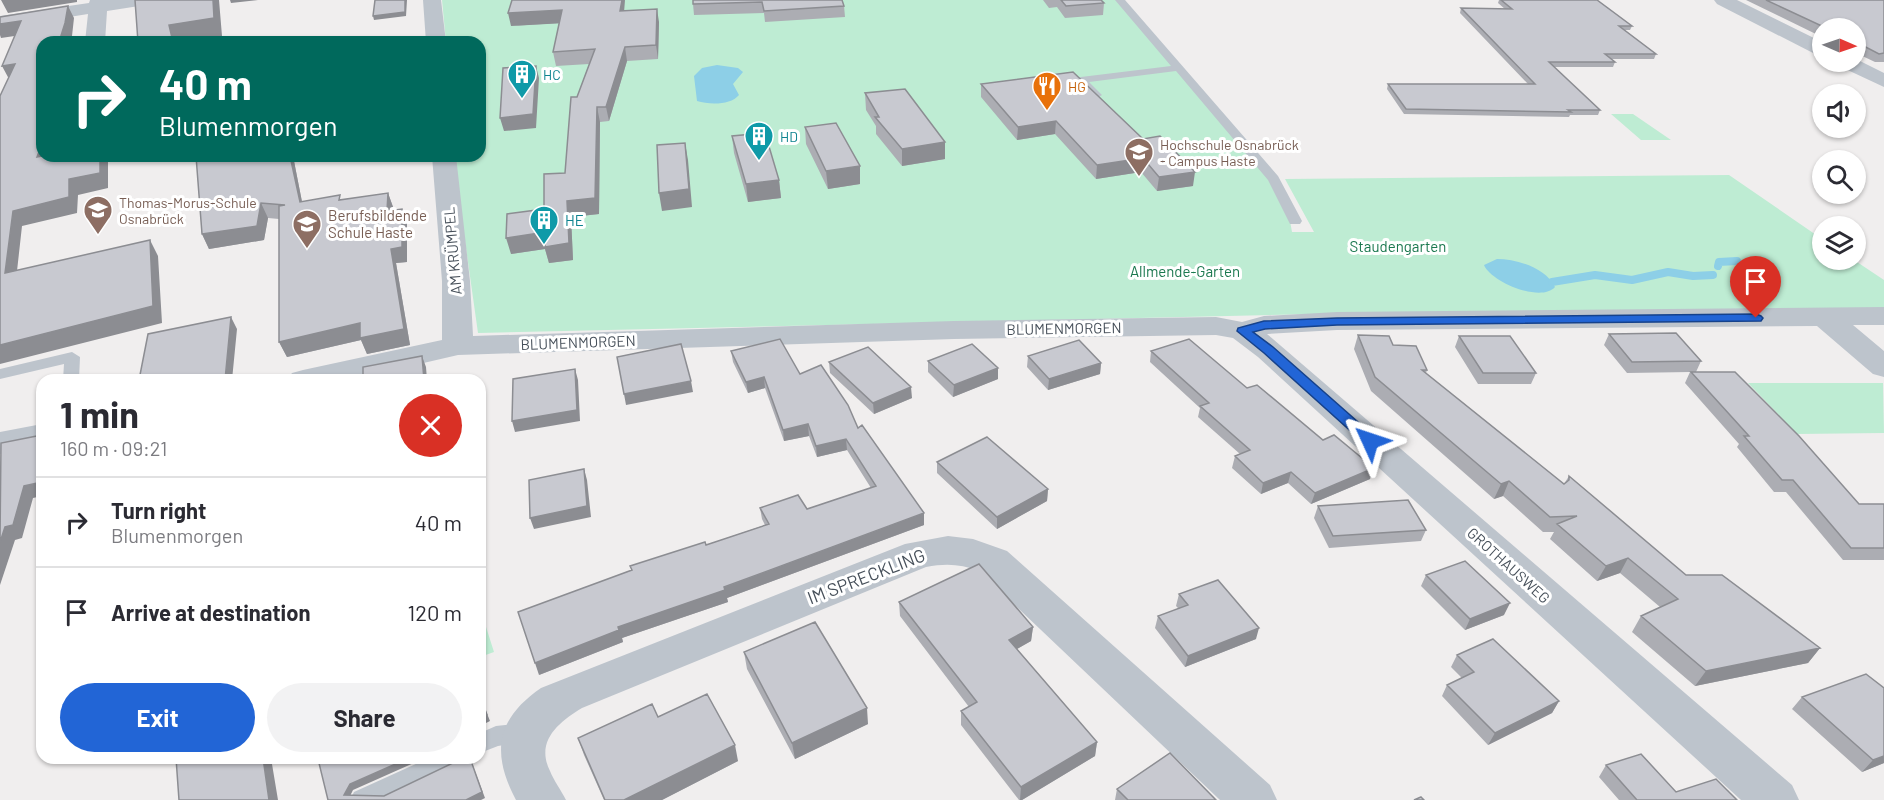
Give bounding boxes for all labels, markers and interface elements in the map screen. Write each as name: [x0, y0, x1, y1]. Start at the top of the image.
north arrow: [1812, 18, 1866, 72]
map controls: [1812, 18, 1866, 270]
text: 40 m: [159, 58, 252, 108]
building icon: HC: [506, 58, 538, 100]
icon: right: [60, 60, 138, 138]
place label: HC: [543, 66, 561, 83]
restaurant icon: HG: [1031, 70, 1063, 112]
place label: HG: [1068, 78, 1086, 95]
button: sound: [1812, 84, 1866, 138]
text: Blumenmorgen: [159, 109, 337, 141]
building icon: HD: [743, 120, 775, 162]
place label: HD: [780, 128, 798, 145]
school or university icon: Hochschule Osnabrück - Campus Haste: [1123, 136, 1155, 178]
place label: Hochschule Osnabrück - Campus Haste: [1160, 136, 1299, 169]
button: search: [1812, 150, 1866, 204]
school or university icon: Thomas-Morus-Schule Osnabrück: [82, 194, 114, 236]
place label: Thomas-Morus-Schule Osnabrück: [119, 194, 257, 227]
building icon: HE: [528, 204, 560, 246]
place label: Berufsbildende Schule Haste: [328, 206, 427, 241]
street label: AM KRÜMPEL: [439, 206, 465, 296]
school or university icon: Berufsbildende Schule Haste: [291, 208, 323, 250]
place label: HE: [565, 211, 584, 229]
button: layers: [1812, 216, 1866, 270]
park label: Staudengarten: [1350, 237, 1446, 255]
pin: [1730, 256, 1781, 318]
park label: Allmende-Garten: [1130, 262, 1240, 280]
icon: arrive: [1739, 265, 1772, 298]
street label: BLUMENMORGEN: [1006, 318, 1122, 338]
street label: BLUMENMORGEN: [520, 331, 636, 353]
text: 1 min: [60, 392, 139, 435]
button: close: [399, 394, 462, 457]
position arrow: [1338, 409, 1402, 473]
text: 160 m · 09:21: [60, 436, 167, 460]
text: Turn right: [111, 497, 206, 523]
icon: right: [60, 506, 93, 539]
text: 40 m: [415, 509, 462, 535]
text: Blumenmorgen: [111, 523, 243, 547]
street label: GROTHAUSWEG: [1464, 523, 1554, 607]
street label: IM SPRECKLING: [804, 543, 928, 609]
icon: arrive: [60, 596, 93, 629]
text: Arrive at destination: [111, 599, 310, 625]
text: 120 m: [407, 599, 462, 625]
button: Exit: [60, 683, 255, 752]
button: Share: [267, 683, 462, 752]

